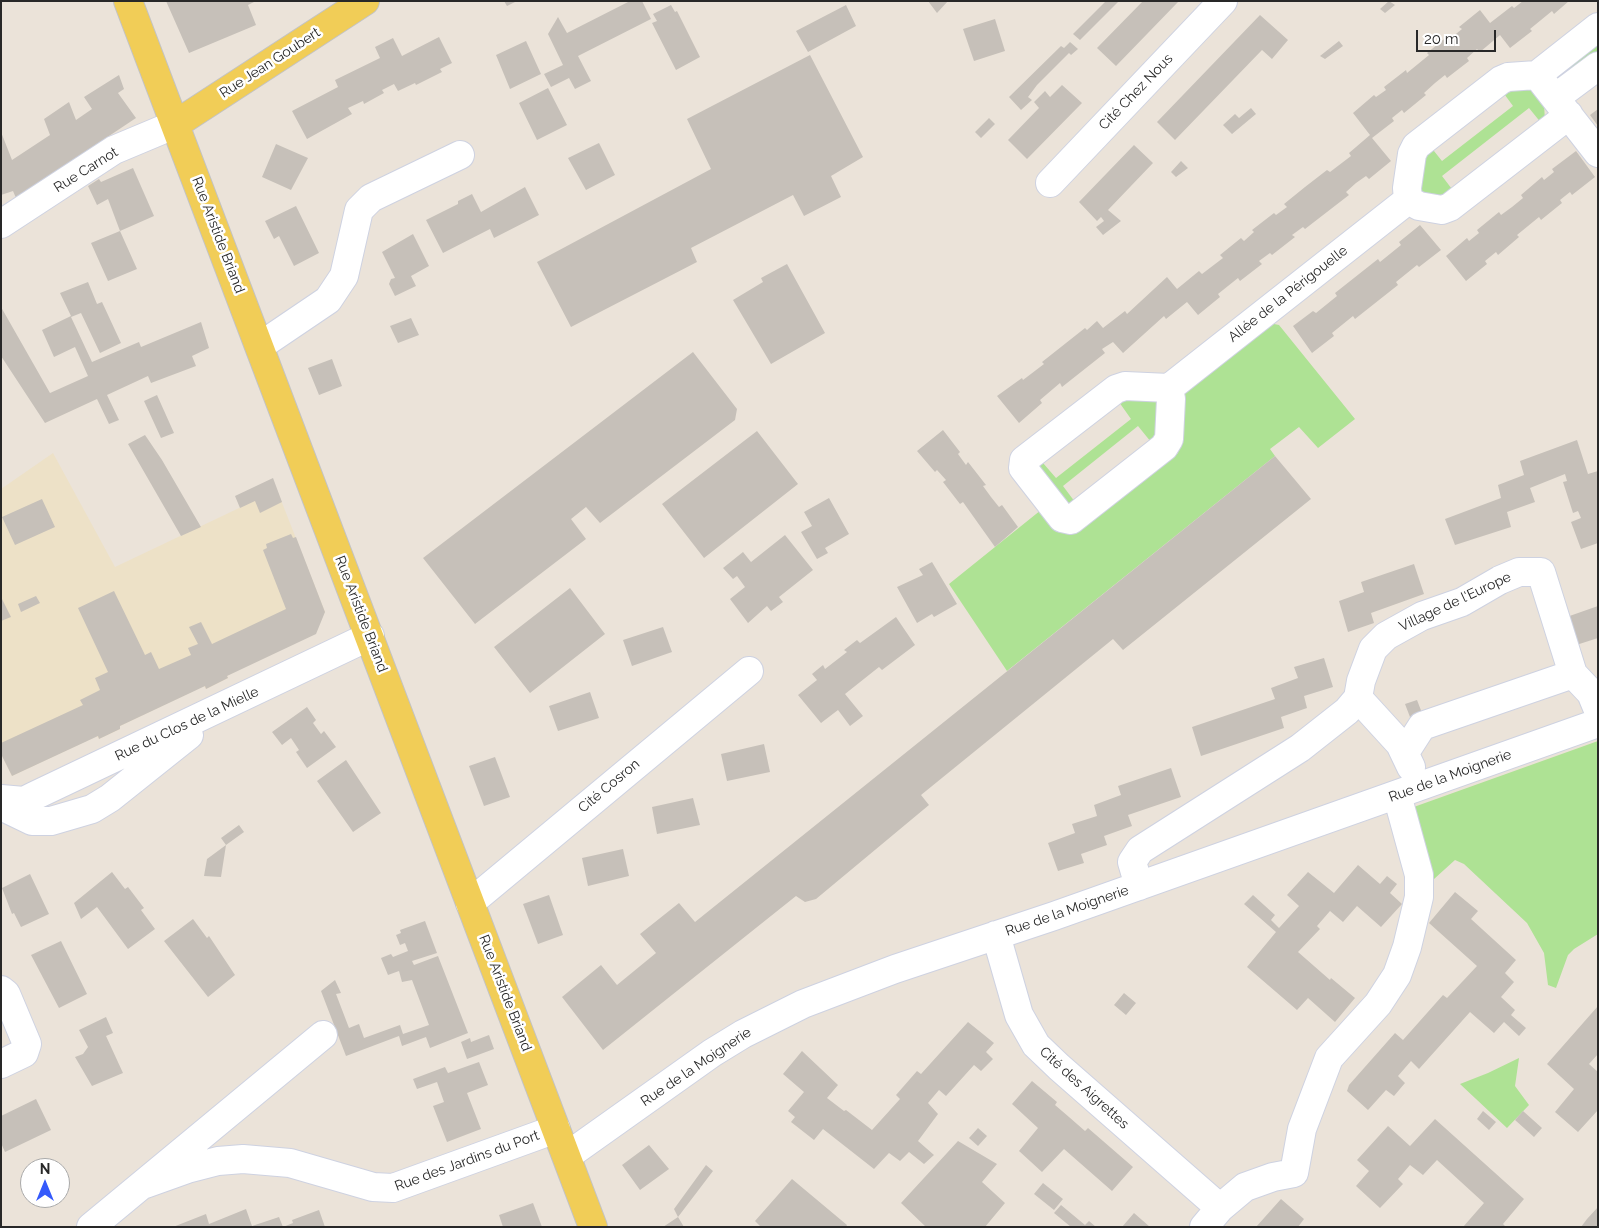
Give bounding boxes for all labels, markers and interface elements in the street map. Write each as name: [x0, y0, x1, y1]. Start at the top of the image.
scale bar: [1419, 20, 1499, 52]
street label: Rue Jean Goubert: [217, 24, 323, 102]
text: 20 m: [1424, 30, 1459, 48]
street label: Cité Chez Nous: [1095, 50, 1177, 134]
street label: Rue Carnot: [51, 144, 121, 196]
street label: Rue Aristide Briand: [188, 174, 248, 296]
street label: Allée de la Périgouelle: [1225, 242, 1351, 346]
street label: Rue Aristide Briand: [331, 553, 391, 675]
street label: Village de l'Europe: [1396, 569, 1514, 635]
street label: Rue du Clos de la Mielle: [112, 683, 262, 765]
street label: Rue de la Moignerie: [1386, 746, 1514, 806]
street label: Cité Cosron: [575, 755, 643, 817]
street label: Rue de la Moignerie: [1003, 882, 1131, 940]
street label: Rue Aristide Briand: [475, 932, 535, 1054]
street label: Rue de la Moignerie: [638, 1024, 754, 1110]
street label: Cité des Aigrettes: [1036, 1043, 1132, 1133]
street label: Rue des Jardins du Port: [392, 1127, 542, 1195]
north arrow: [20, 1158, 70, 1208]
text: N: [40, 1161, 50, 1177]

